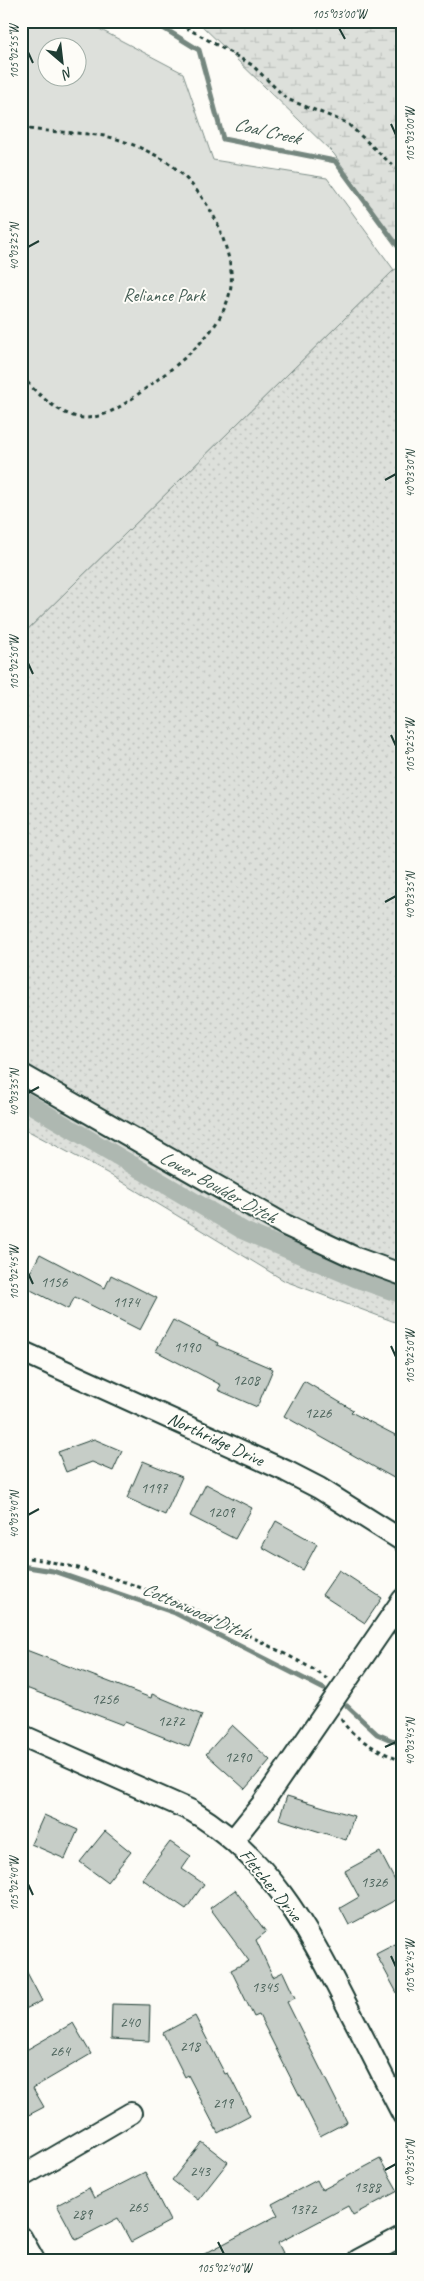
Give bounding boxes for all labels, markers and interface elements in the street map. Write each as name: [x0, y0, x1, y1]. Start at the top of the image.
text: 105°03'00"W: [312, 6, 368, 22]
text: 105°02'55"W: [6, 23, 22, 79]
north arrow: [38, 38, 88, 88]
text: N: [58, 63, 76, 84]
text: 105°03'00"W: [402, 106, 418, 162]
water label: Coal Creek: [232, 112, 306, 151]
text: 40°03'25"N: [6, 222, 22, 271]
park label: Reliance Park: [123, 284, 206, 306]
text: 40°03'30"N: [402, 449, 418, 498]
text: 105°02'50"W: [6, 634, 22, 690]
text: 105°02'55"W: [402, 717, 418, 773]
text: 40°03'35"N: [402, 871, 418, 920]
text: 40°03'35"N: [6, 1068, 22, 1117]
water label: Lower Boulder Ditch: [155, 1145, 282, 1230]
text: 105°02'45"W: [6, 1244, 22, 1300]
house number: 1156: [40, 1273, 69, 1292]
house number: 1174: [112, 1293, 141, 1312]
text: 105°02'50"W: [402, 1328, 418, 1384]
house number: 1190: [173, 1338, 202, 1357]
house number: 1208: [232, 1371, 261, 1390]
house number: 1226: [304, 1404, 333, 1423]
street label: Northridge Drive: [164, 1407, 269, 1471]
house number: 1197: [140, 1479, 169, 1498]
text: 40°03'40"N: [6, 1490, 22, 1539]
house number: 1209: [207, 1503, 236, 1522]
water label: Cottonwood Ditch: [139, 1577, 255, 1646]
house number: 1256: [91, 1690, 120, 1709]
house number: 1272: [157, 1712, 186, 1731]
text: 40°03'45"N: [402, 1717, 418, 1766]
house number: 1290: [224, 1748, 253, 1767]
street label: Fletcher Drive: [235, 1844, 308, 1927]
text: 105°02'40"W: [6, 1855, 22, 1911]
house number: 1326: [360, 1873, 389, 1892]
text: 105°02'45"W: [402, 1938, 418, 1994]
house number: 1345: [251, 1978, 280, 1997]
house number: 240: [120, 2013, 141, 2032]
house number: 218: [180, 2037, 201, 2056]
house number: 264: [50, 2042, 71, 2061]
house number: 219: [213, 2094, 234, 2113]
text: 40°03'50"N: [402, 2139, 418, 2188]
house number: 243: [190, 2162, 211, 2181]
house number: 1388: [353, 2178, 382, 2197]
house number: 265: [128, 2198, 149, 2217]
house number: 1372: [289, 2200, 318, 2219]
house number: 289: [72, 2205, 93, 2224]
text: 105°02'40"W: [197, 2260, 253, 2276]

